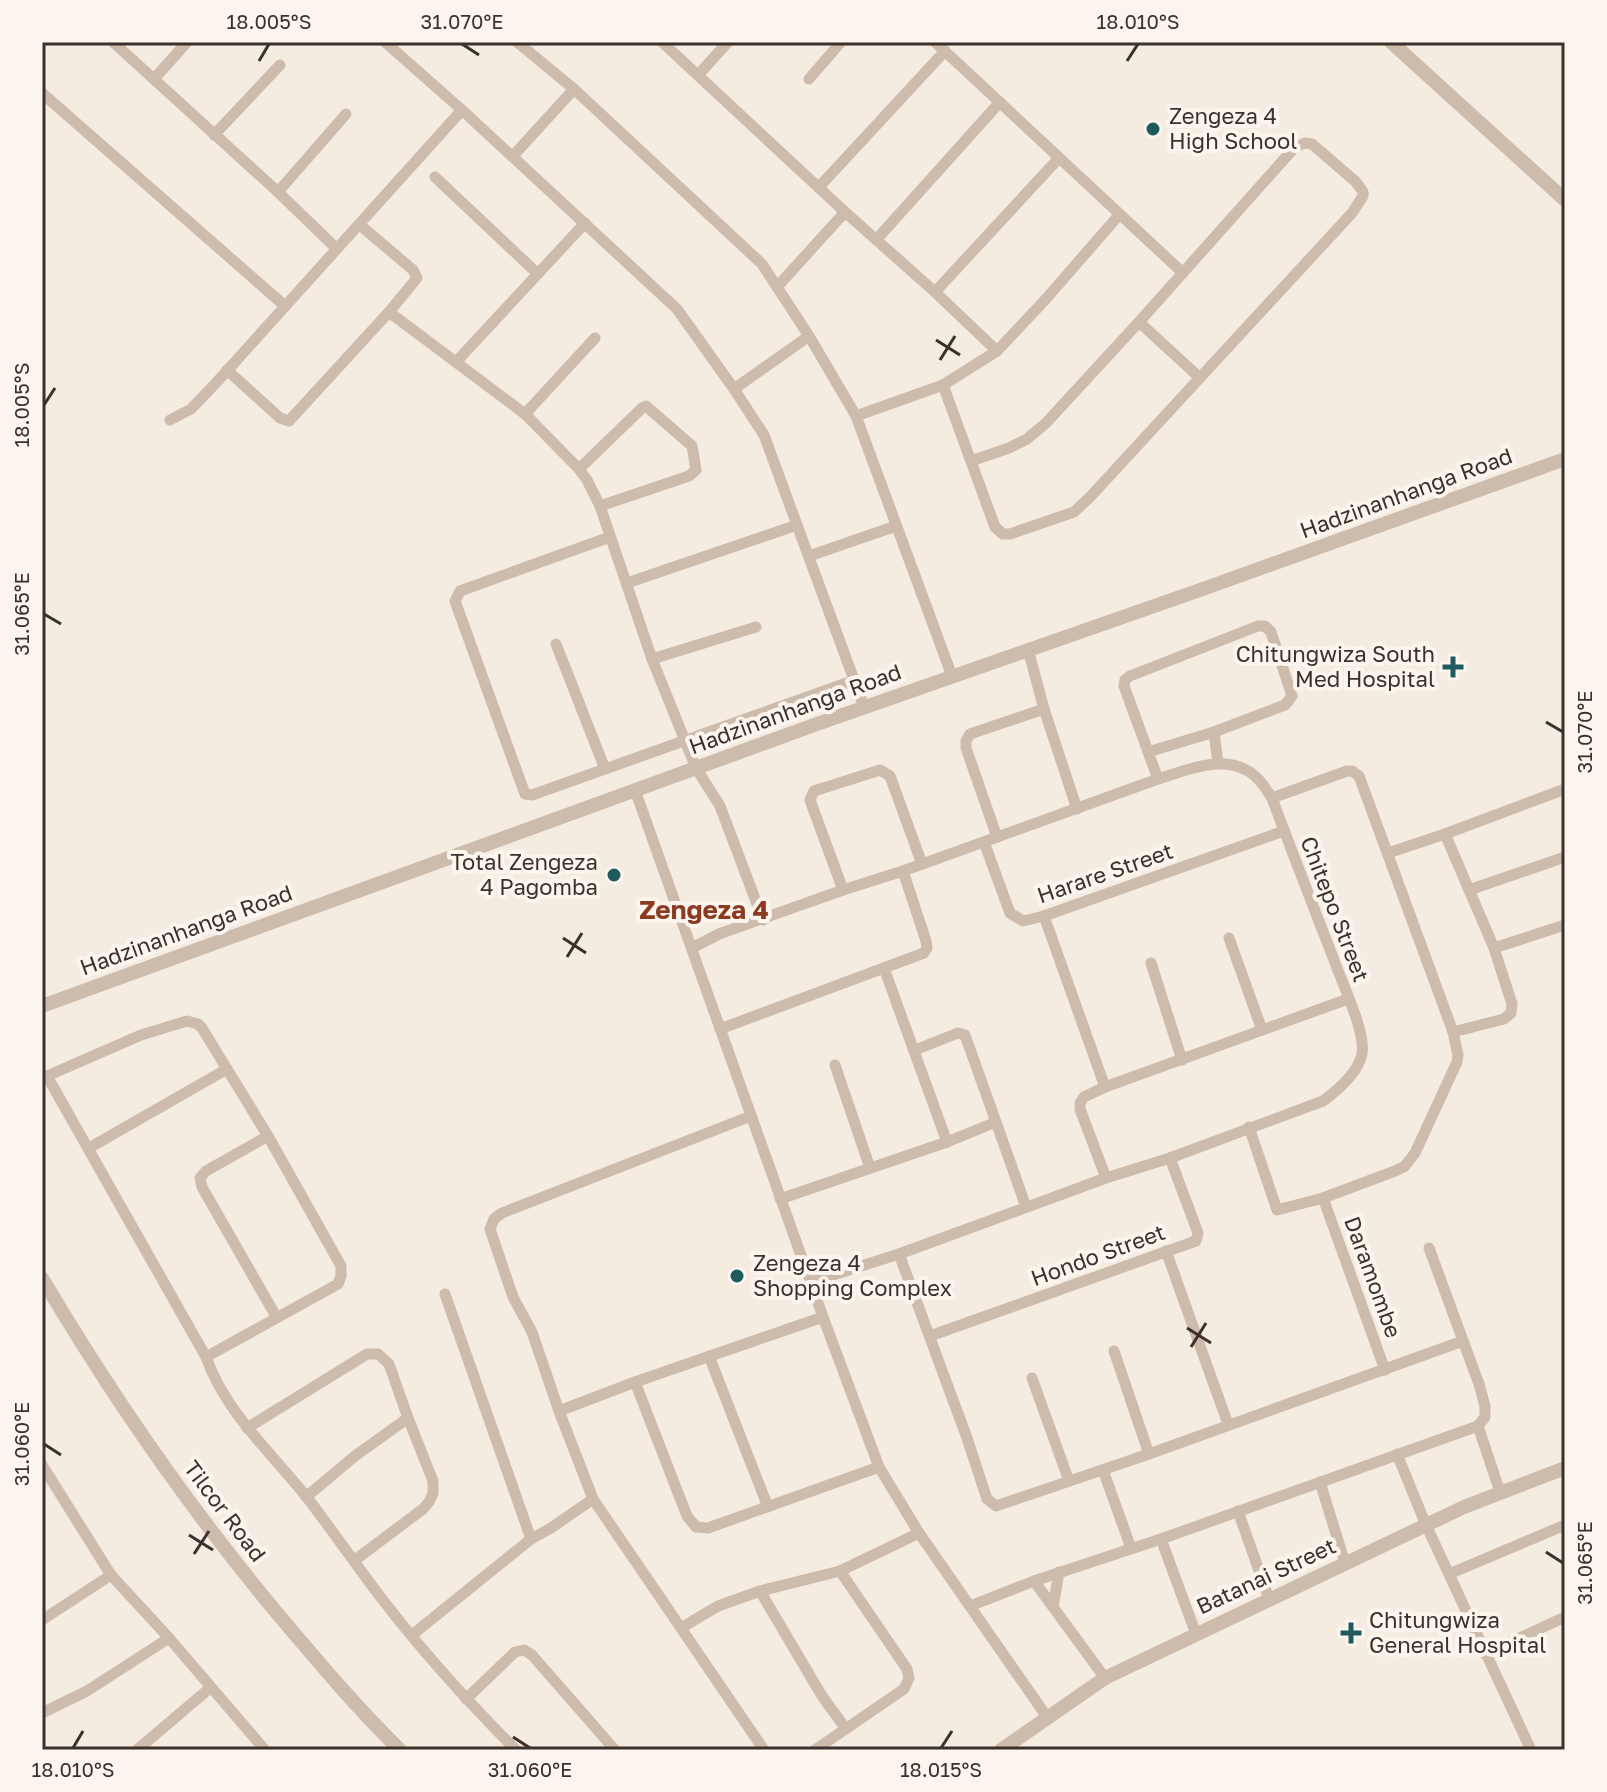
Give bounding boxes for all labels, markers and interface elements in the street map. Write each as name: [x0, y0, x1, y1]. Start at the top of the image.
text: 18.005°S: [227, 9, 311, 33]
text: 31.070°E: [421, 9, 503, 33]
text: 18.010°S: [1097, 9, 1180, 33]
place label: Zengeza 4 High School: [1169, 102, 1297, 154]
marker: Zengeza 4 High School: [1144, 120, 1162, 138]
text: 18.005°S: [9, 363, 33, 447]
street label: Hadzinanhanga Road: [1296, 442, 1516, 544]
text: 31.065°E: [9, 572, 33, 656]
place label: Chitungwiza South Med Hospital: [1236, 640, 1435, 692]
marker: Chitungwiza South Med Hospital: [1442, 656, 1464, 678]
street label: Hadzinanhanga Road: [685, 658, 905, 760]
text: 31.070°E: [1572, 691, 1596, 773]
street label: Chitepo Street: [1295, 832, 1376, 985]
street label: Harare Street: [1033, 837, 1176, 908]
place label: Total Zengeza 4 Pagomba: [450, 848, 598, 900]
marker: Total Zengeza 4 Pagomba: [605, 866, 623, 884]
street label: Hadzinanhanga Road: [76, 879, 296, 981]
district label: Zengeza 4: [639, 894, 769, 925]
street label: Daramombe: [1339, 1213, 1408, 1341]
street label: Hondo Street: [1027, 1218, 1169, 1291]
place label: Zengeza 4 Shopping Complex: [753, 1249, 952, 1301]
marker: Zengeza 4 Shopping Complex: [728, 1267, 746, 1285]
text: 31.060°E: [9, 1402, 33, 1486]
street label: Tilcor Road: [179, 1455, 272, 1567]
text: 31.065°E: [1572, 1521, 1596, 1605]
street label: Batanai Street: [1192, 1531, 1340, 1620]
place label: Chitungwiza General Hospital: [1369, 1606, 1546, 1658]
marker: Chitungwiza General Hospital: [1340, 1622, 1362, 1644]
text: 18.010°S: [32, 1757, 115, 1781]
text: 31.060°E: [488, 1757, 572, 1781]
text: 18.015°S: [900, 1757, 982, 1781]

